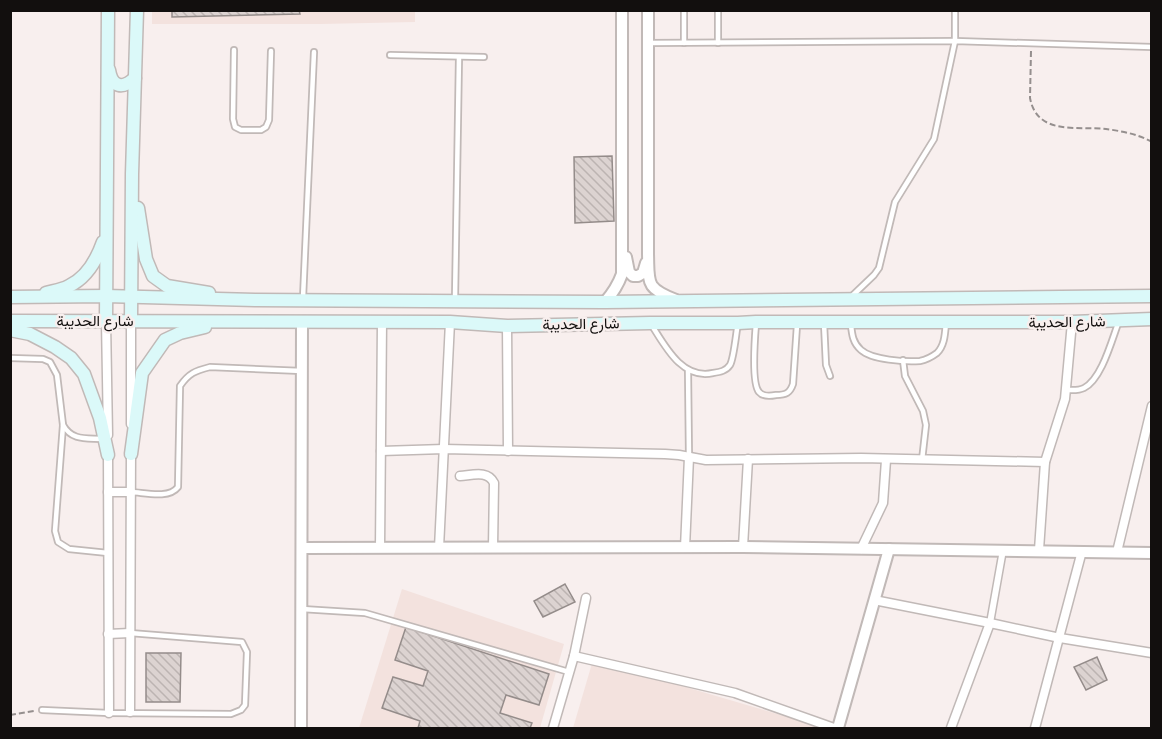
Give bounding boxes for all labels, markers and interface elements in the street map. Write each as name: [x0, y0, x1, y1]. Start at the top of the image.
street label: شارع الحديبة: [56, 309, 134, 332]
street label: شارع الحديبة: [1028, 309, 1106, 334]
street label: شارع الحديبة: [542, 311, 620, 336]

